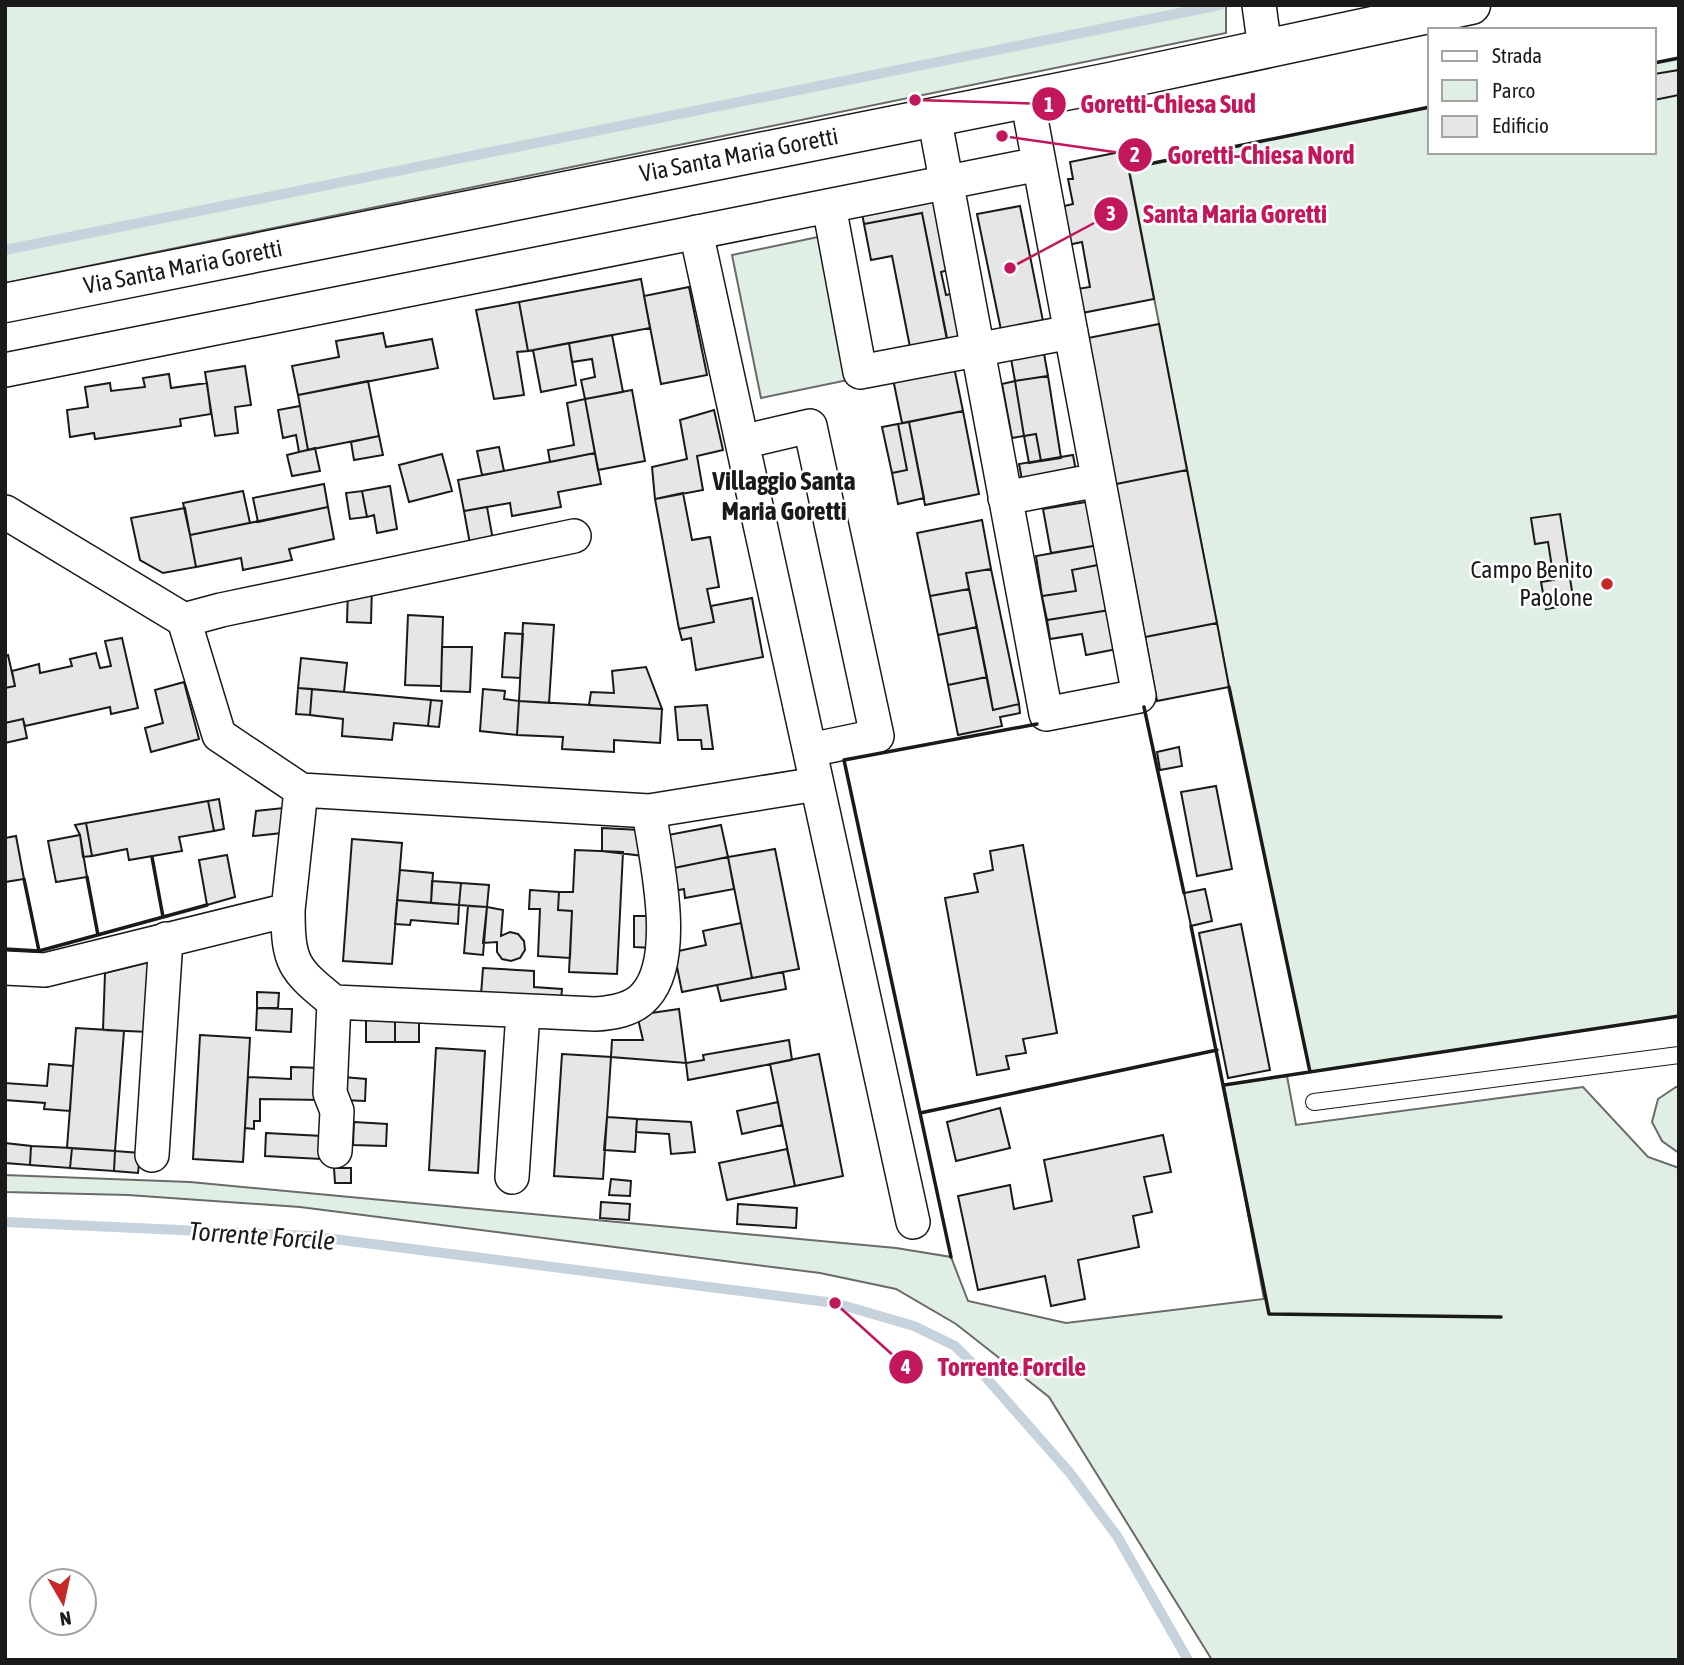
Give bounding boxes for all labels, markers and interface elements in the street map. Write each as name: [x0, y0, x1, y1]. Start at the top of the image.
legend: [1428, 28, 1656, 154]
text: Strada: [1492, 43, 1542, 67]
text: Parco: [1492, 78, 1535, 102]
callout: Goretti-Chiesa Sud: [1031, 81, 1270, 128]
text: Goretti-Chiesa Sud: [1080, 89, 1256, 119]
text: 1: [1044, 92, 1054, 116]
text: Edificio: [1492, 113, 1549, 137]
street label: Via Santa Maria Goretti: [637, 122, 840, 187]
callout: Goretti-Chiesa Nord: [1118, 131, 1368, 178]
text: Goretti-Chiesa Nord: [1167, 140, 1355, 170]
text: 2: [1130, 142, 1140, 166]
callout: Santa Maria Goretti: [1094, 190, 1341, 237]
text: Santa Maria Goretti: [1143, 199, 1327, 229]
text: 3: [1106, 201, 1116, 225]
street label: Via Santa Maria Goretti: [81, 234, 284, 299]
district label: Villaggio Santa Maria Goretti: [711, 466, 856, 526]
place label: Campo Benito Paolone: [1470, 556, 1593, 611]
marker: Campo Benito Paolone: [1599, 576, 1615, 592]
water label: Torrente Forcile: [188, 1216, 336, 1256]
callout: Torrente Forcile: [889, 1344, 1100, 1391]
text: Torrente Forcile: [938, 1352, 1086, 1382]
text: 4: [900, 1354, 911, 1378]
north arrow: [28, 1567, 98, 1637]
text: N: [58, 1607, 73, 1631]

